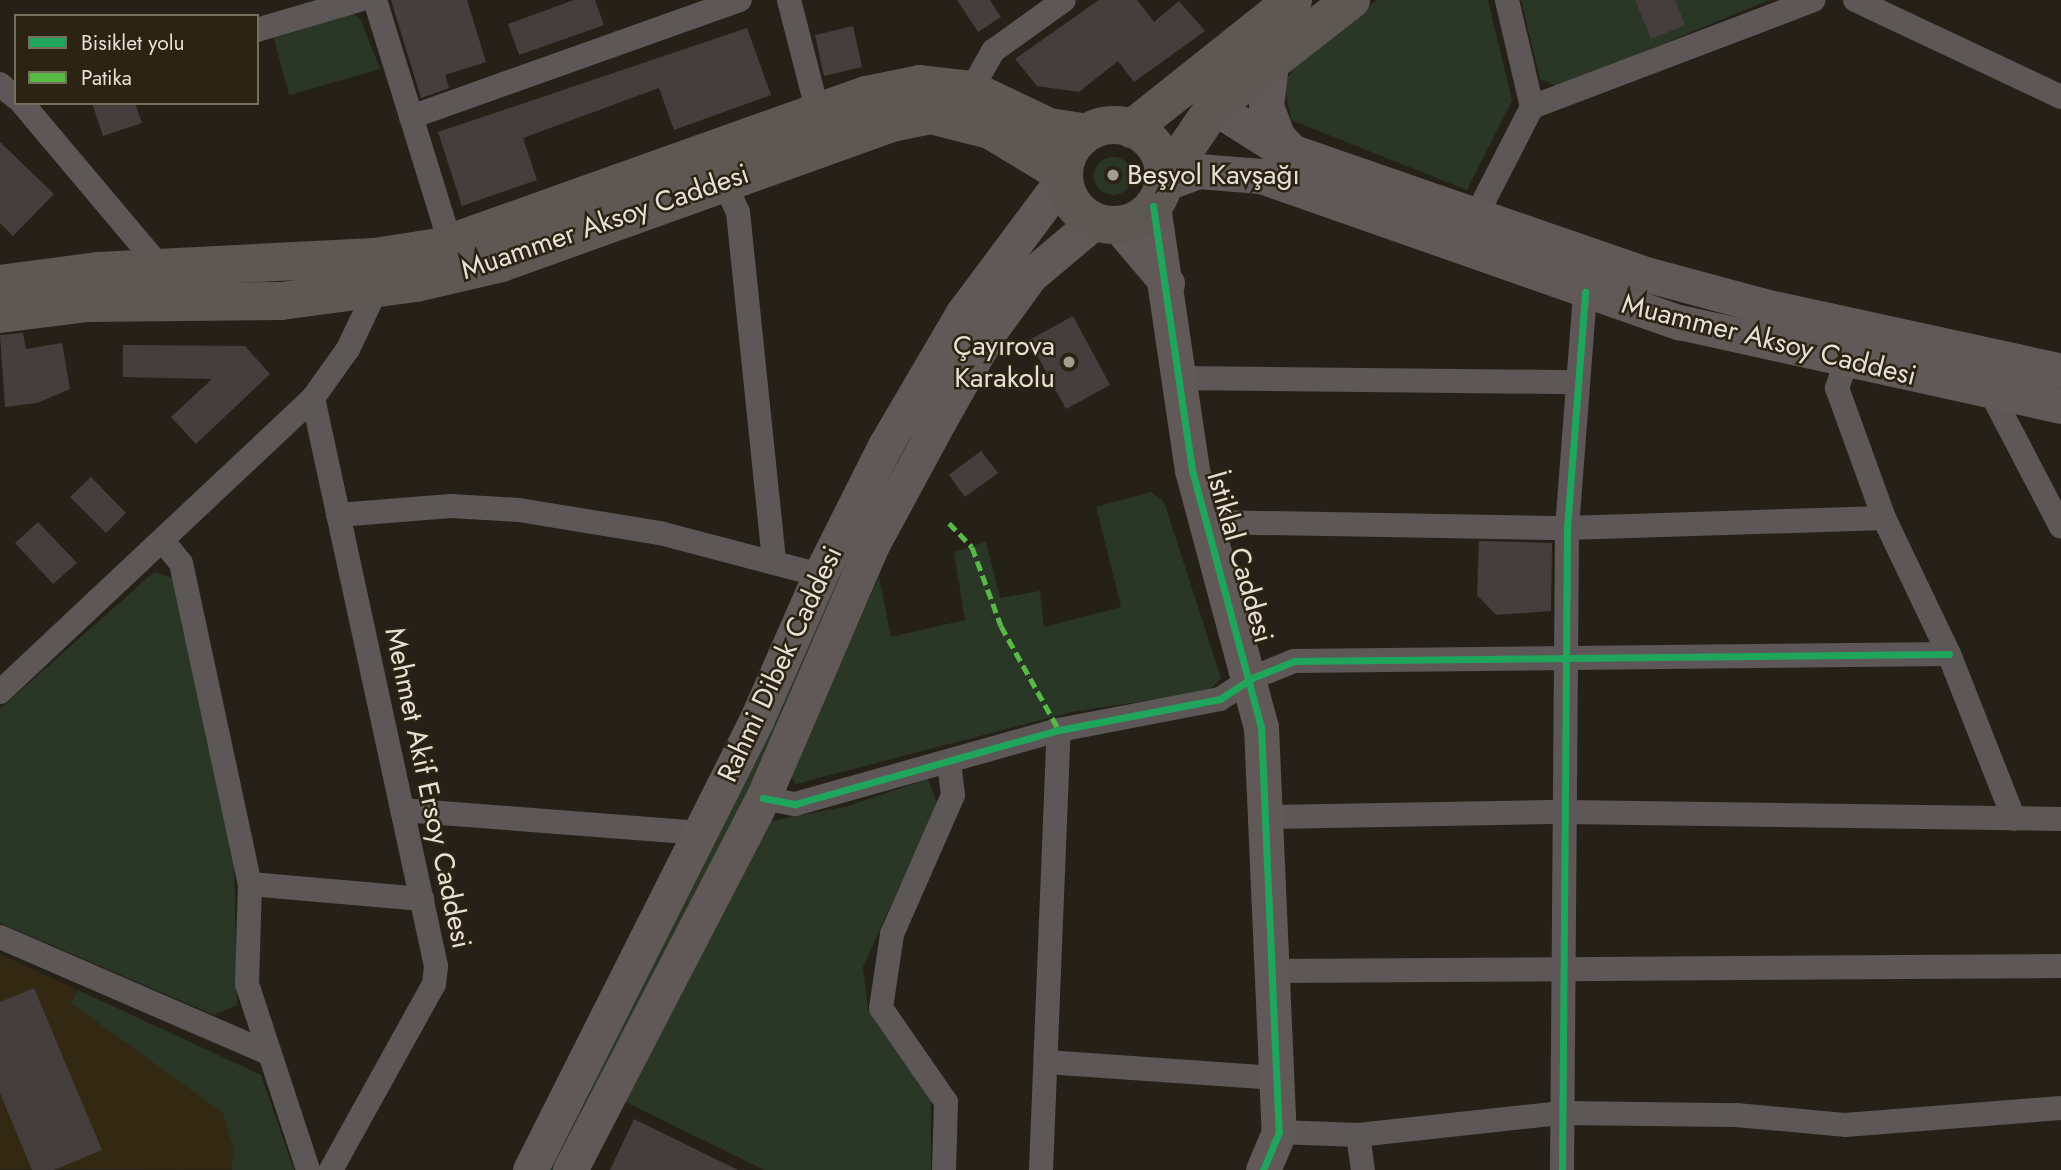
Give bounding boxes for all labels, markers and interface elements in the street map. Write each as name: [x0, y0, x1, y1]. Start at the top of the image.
legend: [14, 14, 259, 105]
text: Bisiklet yolu: [81, 28, 185, 58]
text: Patika: [81, 63, 132, 93]
street label: Muammer Aksoy Caddesi: [457, 157, 753, 287]
place label: Beşyol Kavşağı: [1127, 158, 1300, 192]
marker: Beşyol Kavşağı: [1105, 167, 1121, 183]
street label: Muammer Aksoy Caddesi: [1618, 287, 1920, 393]
place label: Çayırova Karakolu: [953, 329, 1055, 395]
marker: Çayırova Karakolu: [1061, 354, 1077, 370]
street label: İstiklal Caddesi: [1199, 467, 1281, 647]
street label: Rahmi Dibek Caddesi: [711, 541, 849, 787]
street label: Mehmet Akif Ersoy Caddesi: [378, 625, 478, 951]

